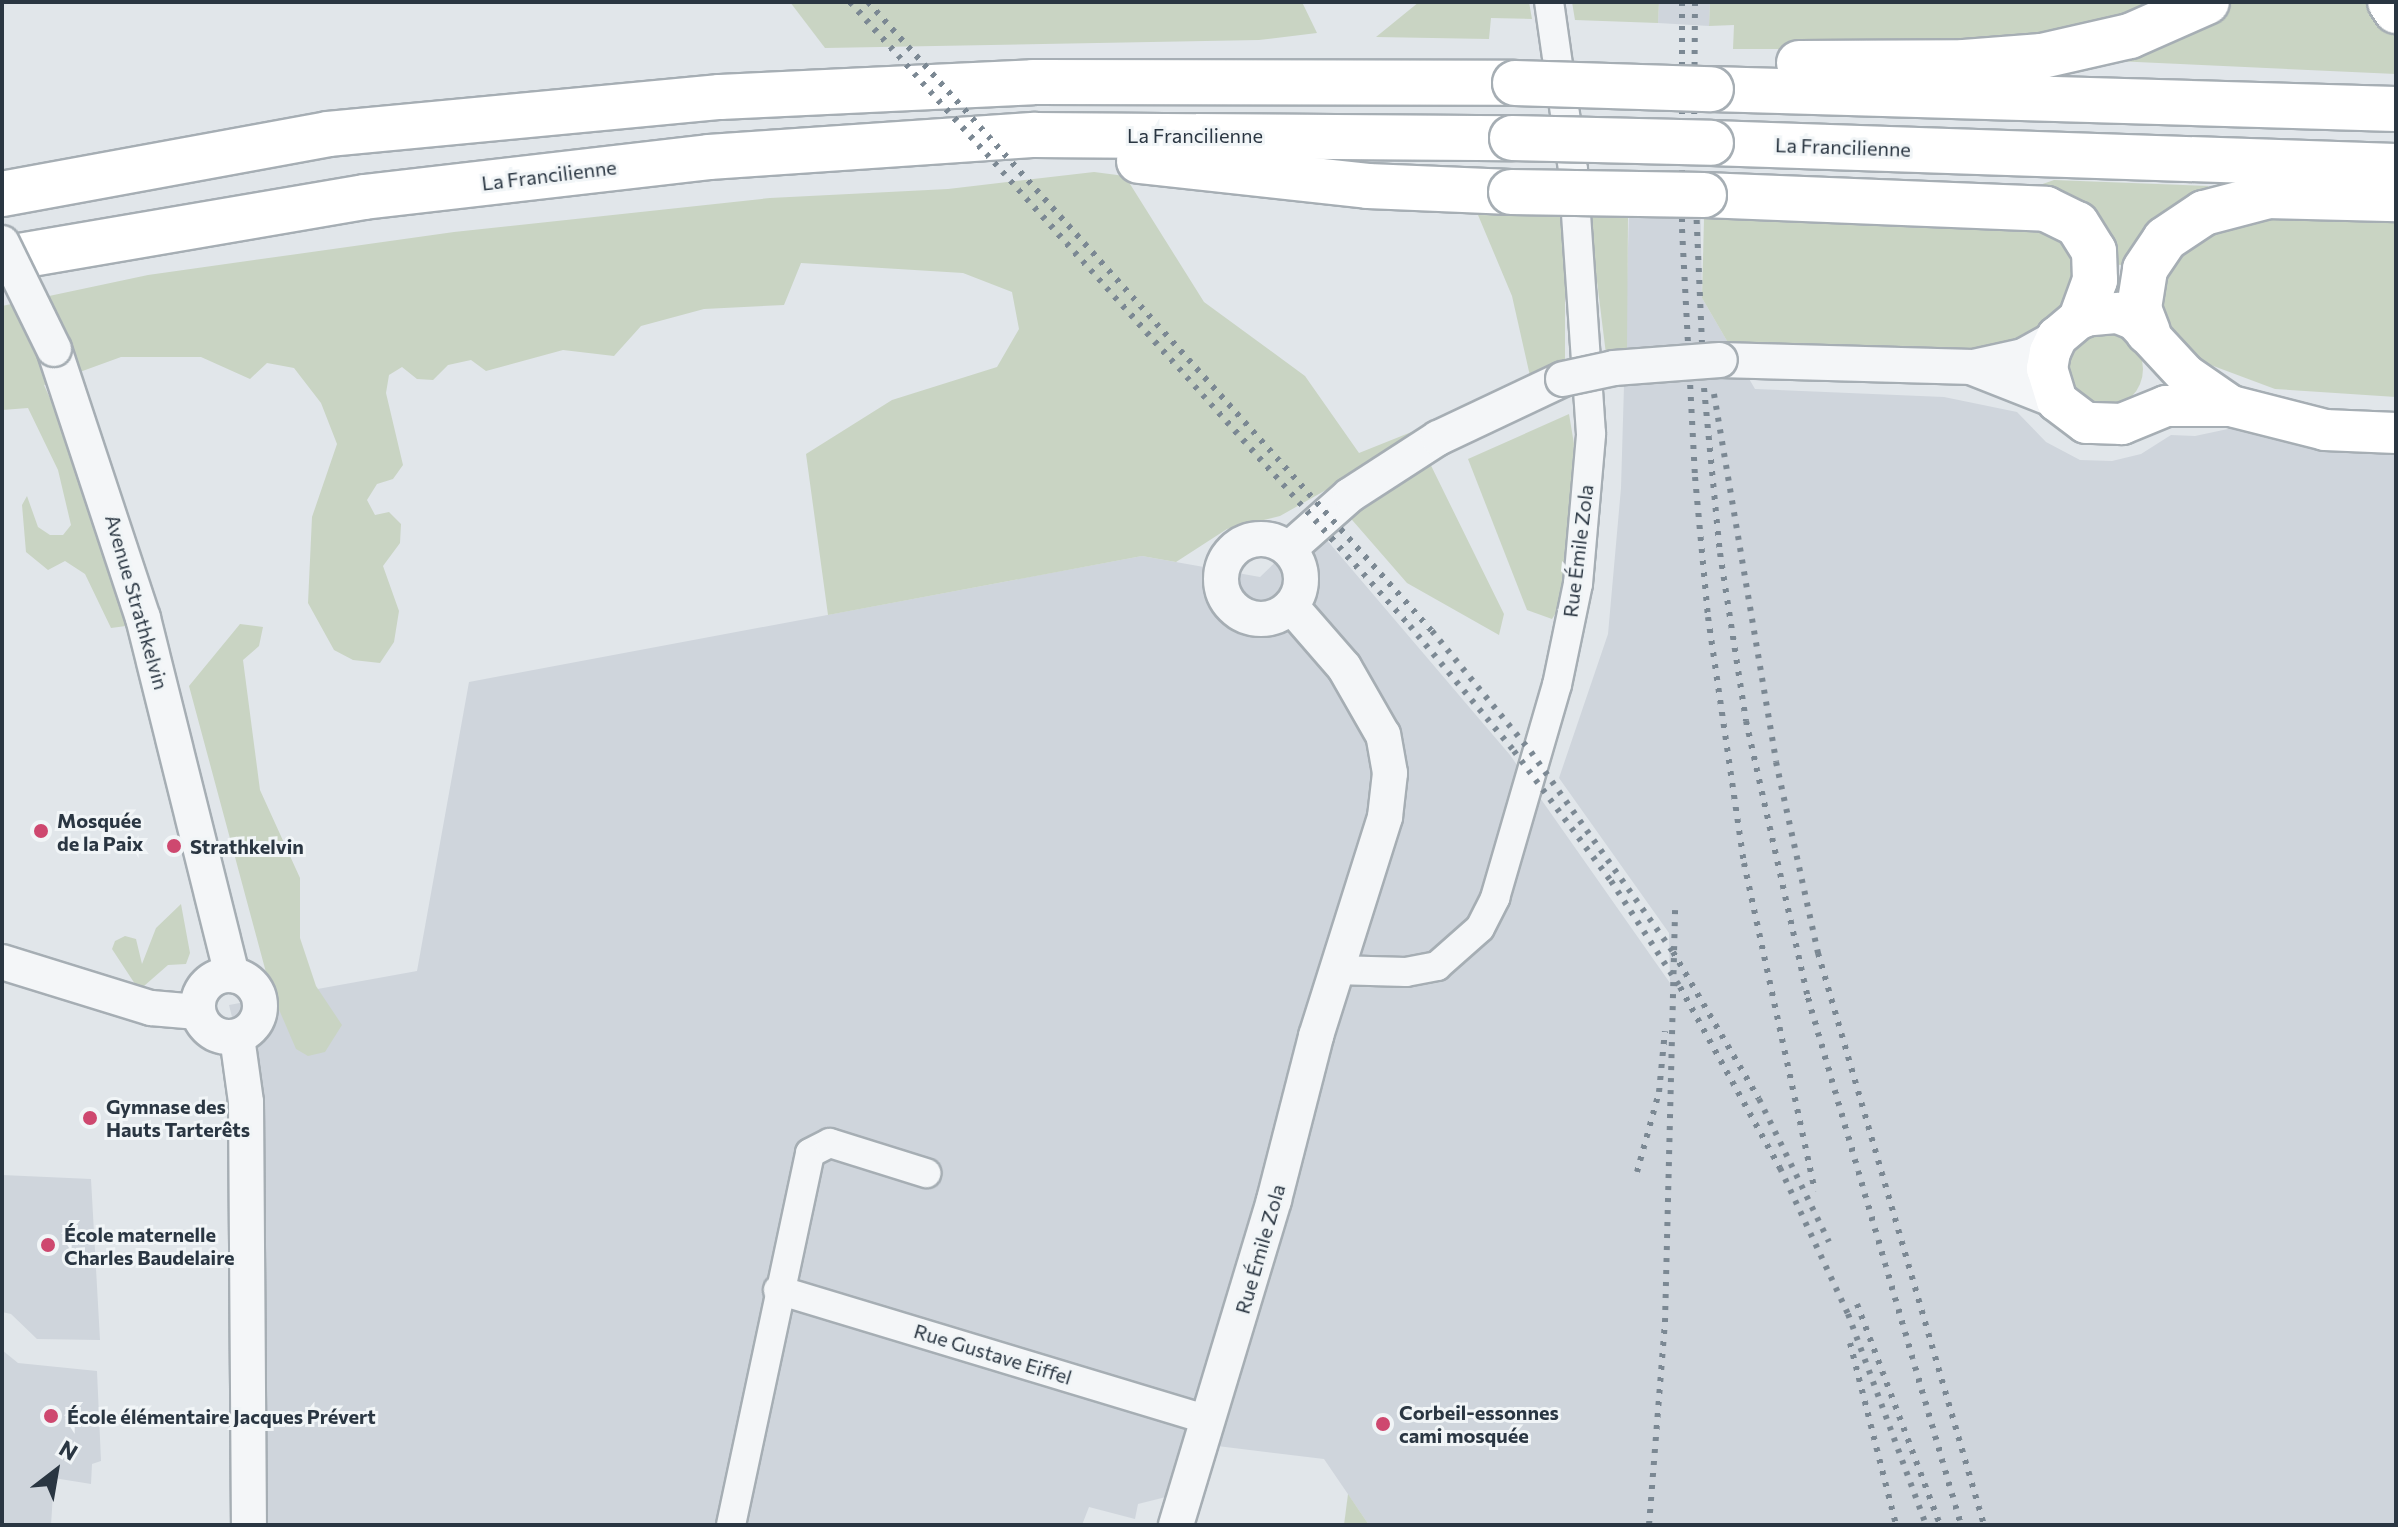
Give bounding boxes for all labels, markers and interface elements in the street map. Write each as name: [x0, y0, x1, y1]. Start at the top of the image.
street label: La Francilienne: [1127, 123, 1263, 147]
street label: La Francilienne: [1775, 133, 1911, 161]
street label: La Francilienne: [480, 155, 618, 195]
street label: Rue Émile Zola: [1558, 483, 1598, 619]
street label: Avenue Strathkelvin: [101, 512, 173, 692]
place label: Mosquée de la Paix: [57, 808, 143, 855]
marker: Mosquée de la Paix: [32, 822, 50, 840]
place label: Strathkelvin: [190, 834, 304, 858]
marker: Strathkelvin: [165, 837, 183, 855]
place label: Gymnase des Hauts Tarterêts: [106, 1094, 250, 1141]
marker: Gymnase des Hauts Tarterêts: [81, 1109, 99, 1127]
street label: Rue Émile Zola: [1230, 1181, 1290, 1317]
place label: École maternelle Charles Baudelaire: [64, 1222, 235, 1269]
marker: École maternelle Charles Baudelaire: [39, 1236, 57, 1254]
street label: Rue Gustave Eiffel: [911, 1319, 1075, 1389]
place label: Corbeil-essonnes cami mosquée: [1399, 1400, 1559, 1447]
place label: École élémentaire Jacques Prévert: [67, 1404, 376, 1428]
marker: École élémentaire Jacques Prévert: [42, 1407, 60, 1425]
marker: Corbeil-essonnes cami mosquée: [1374, 1415, 1392, 1433]
north arrow: [16, 1431, 96, 1511]
text: N: [55, 1434, 83, 1466]

